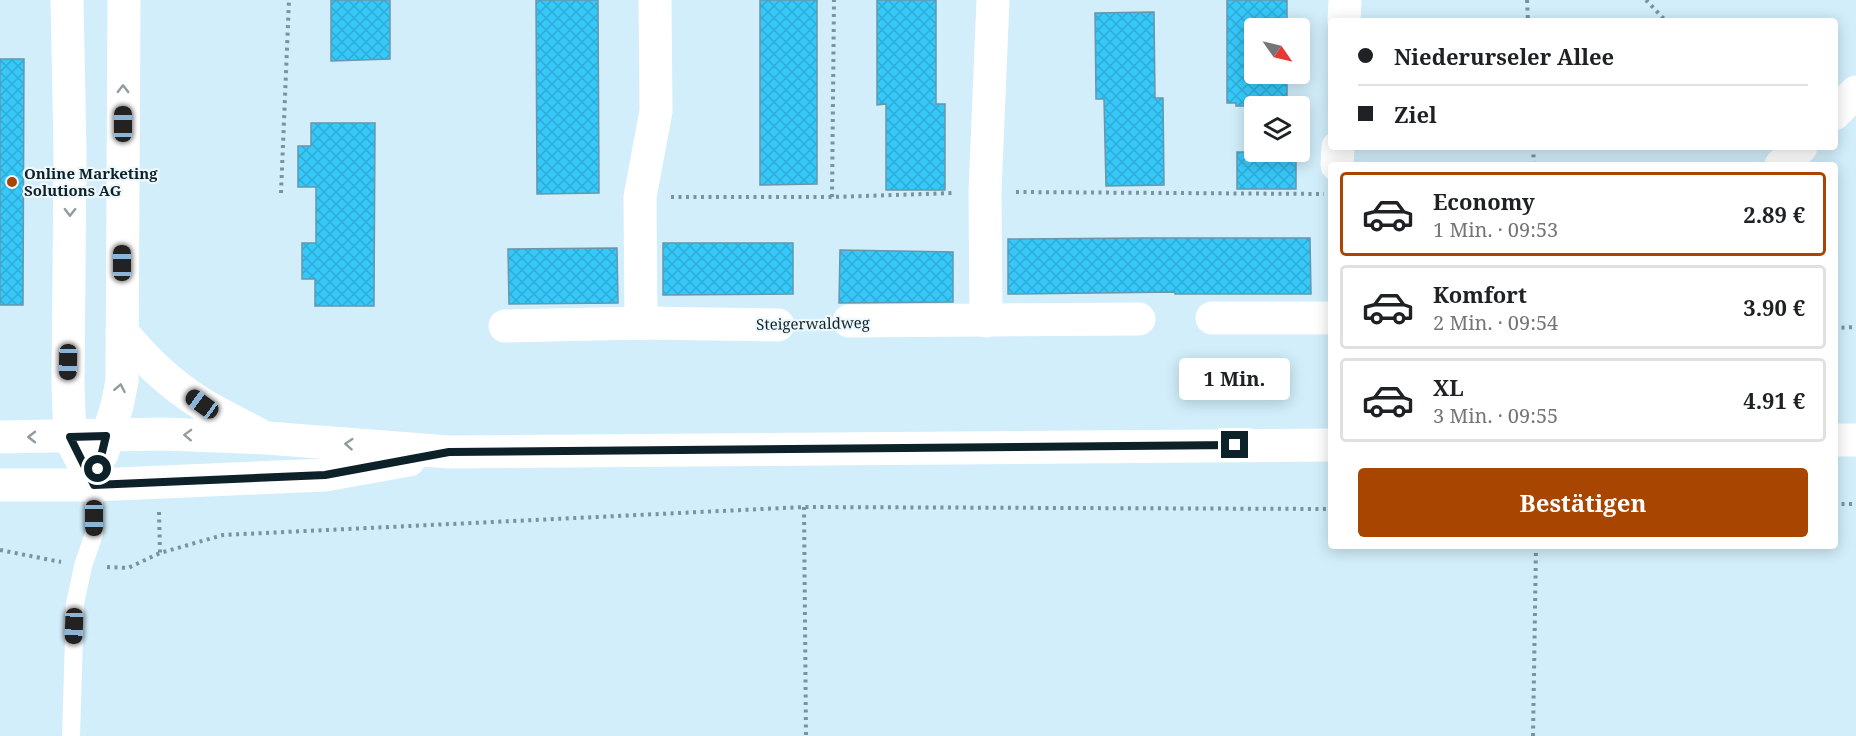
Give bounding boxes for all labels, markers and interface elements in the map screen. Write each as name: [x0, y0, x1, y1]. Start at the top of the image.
north arrow: [1244, 18, 1310, 84]
map controls: [1244, 18, 1310, 162]
text: Niederurseler Allee: [1394, 41, 1614, 71]
one-way arrow: [117, 84, 129, 93]
button: layers: [1244, 96, 1310, 162]
text: Ziel: [1394, 99, 1437, 129]
car: [114, 106, 132, 142]
place label: Online Marketing Solutions AG: [24, 163, 158, 200]
marker: Online Marketing Solutions AG: [5, 175, 19, 189]
text: Economy: [1433, 186, 1535, 216]
icon: car: [1361, 187, 1415, 241]
text: 2.89 €: [1743, 199, 1805, 229]
one-way arrow: [64, 207, 76, 216]
text: 1 Min. · 09:53: [1433, 216, 1558, 243]
car: [113, 245, 131, 281]
text: Komfort: [1433, 279, 1527, 309]
icon: car: [1361, 280, 1415, 334]
text: 3.90 €: [1743, 292, 1805, 322]
text: 2 Min. · 09:54: [1433, 309, 1558, 336]
street label: Steigerwaldweg: [756, 312, 870, 334]
car: [59, 344, 77, 380]
callout: 1 Min.: [1180, 358, 1290, 400]
text: 1 Min.: [1204, 365, 1265, 392]
text: XL: [1433, 372, 1464, 402]
icon: car: [1361, 373, 1415, 427]
one-way arrow: [113, 384, 126, 394]
text: 4.91 €: [1743, 385, 1805, 415]
car: [182, 386, 222, 422]
text: 3 Min. · 09:55: [1433, 402, 1558, 429]
one-way arrow: [183, 429, 192, 441]
one-way arrow: [28, 431, 37, 443]
route end: [1221, 431, 1248, 458]
one-way arrow: [344, 438, 353, 451]
route start: [84, 455, 111, 482]
button: Bestätigen: [1358, 468, 1808, 537]
car: [85, 500, 103, 536]
car: [64, 608, 84, 644]

